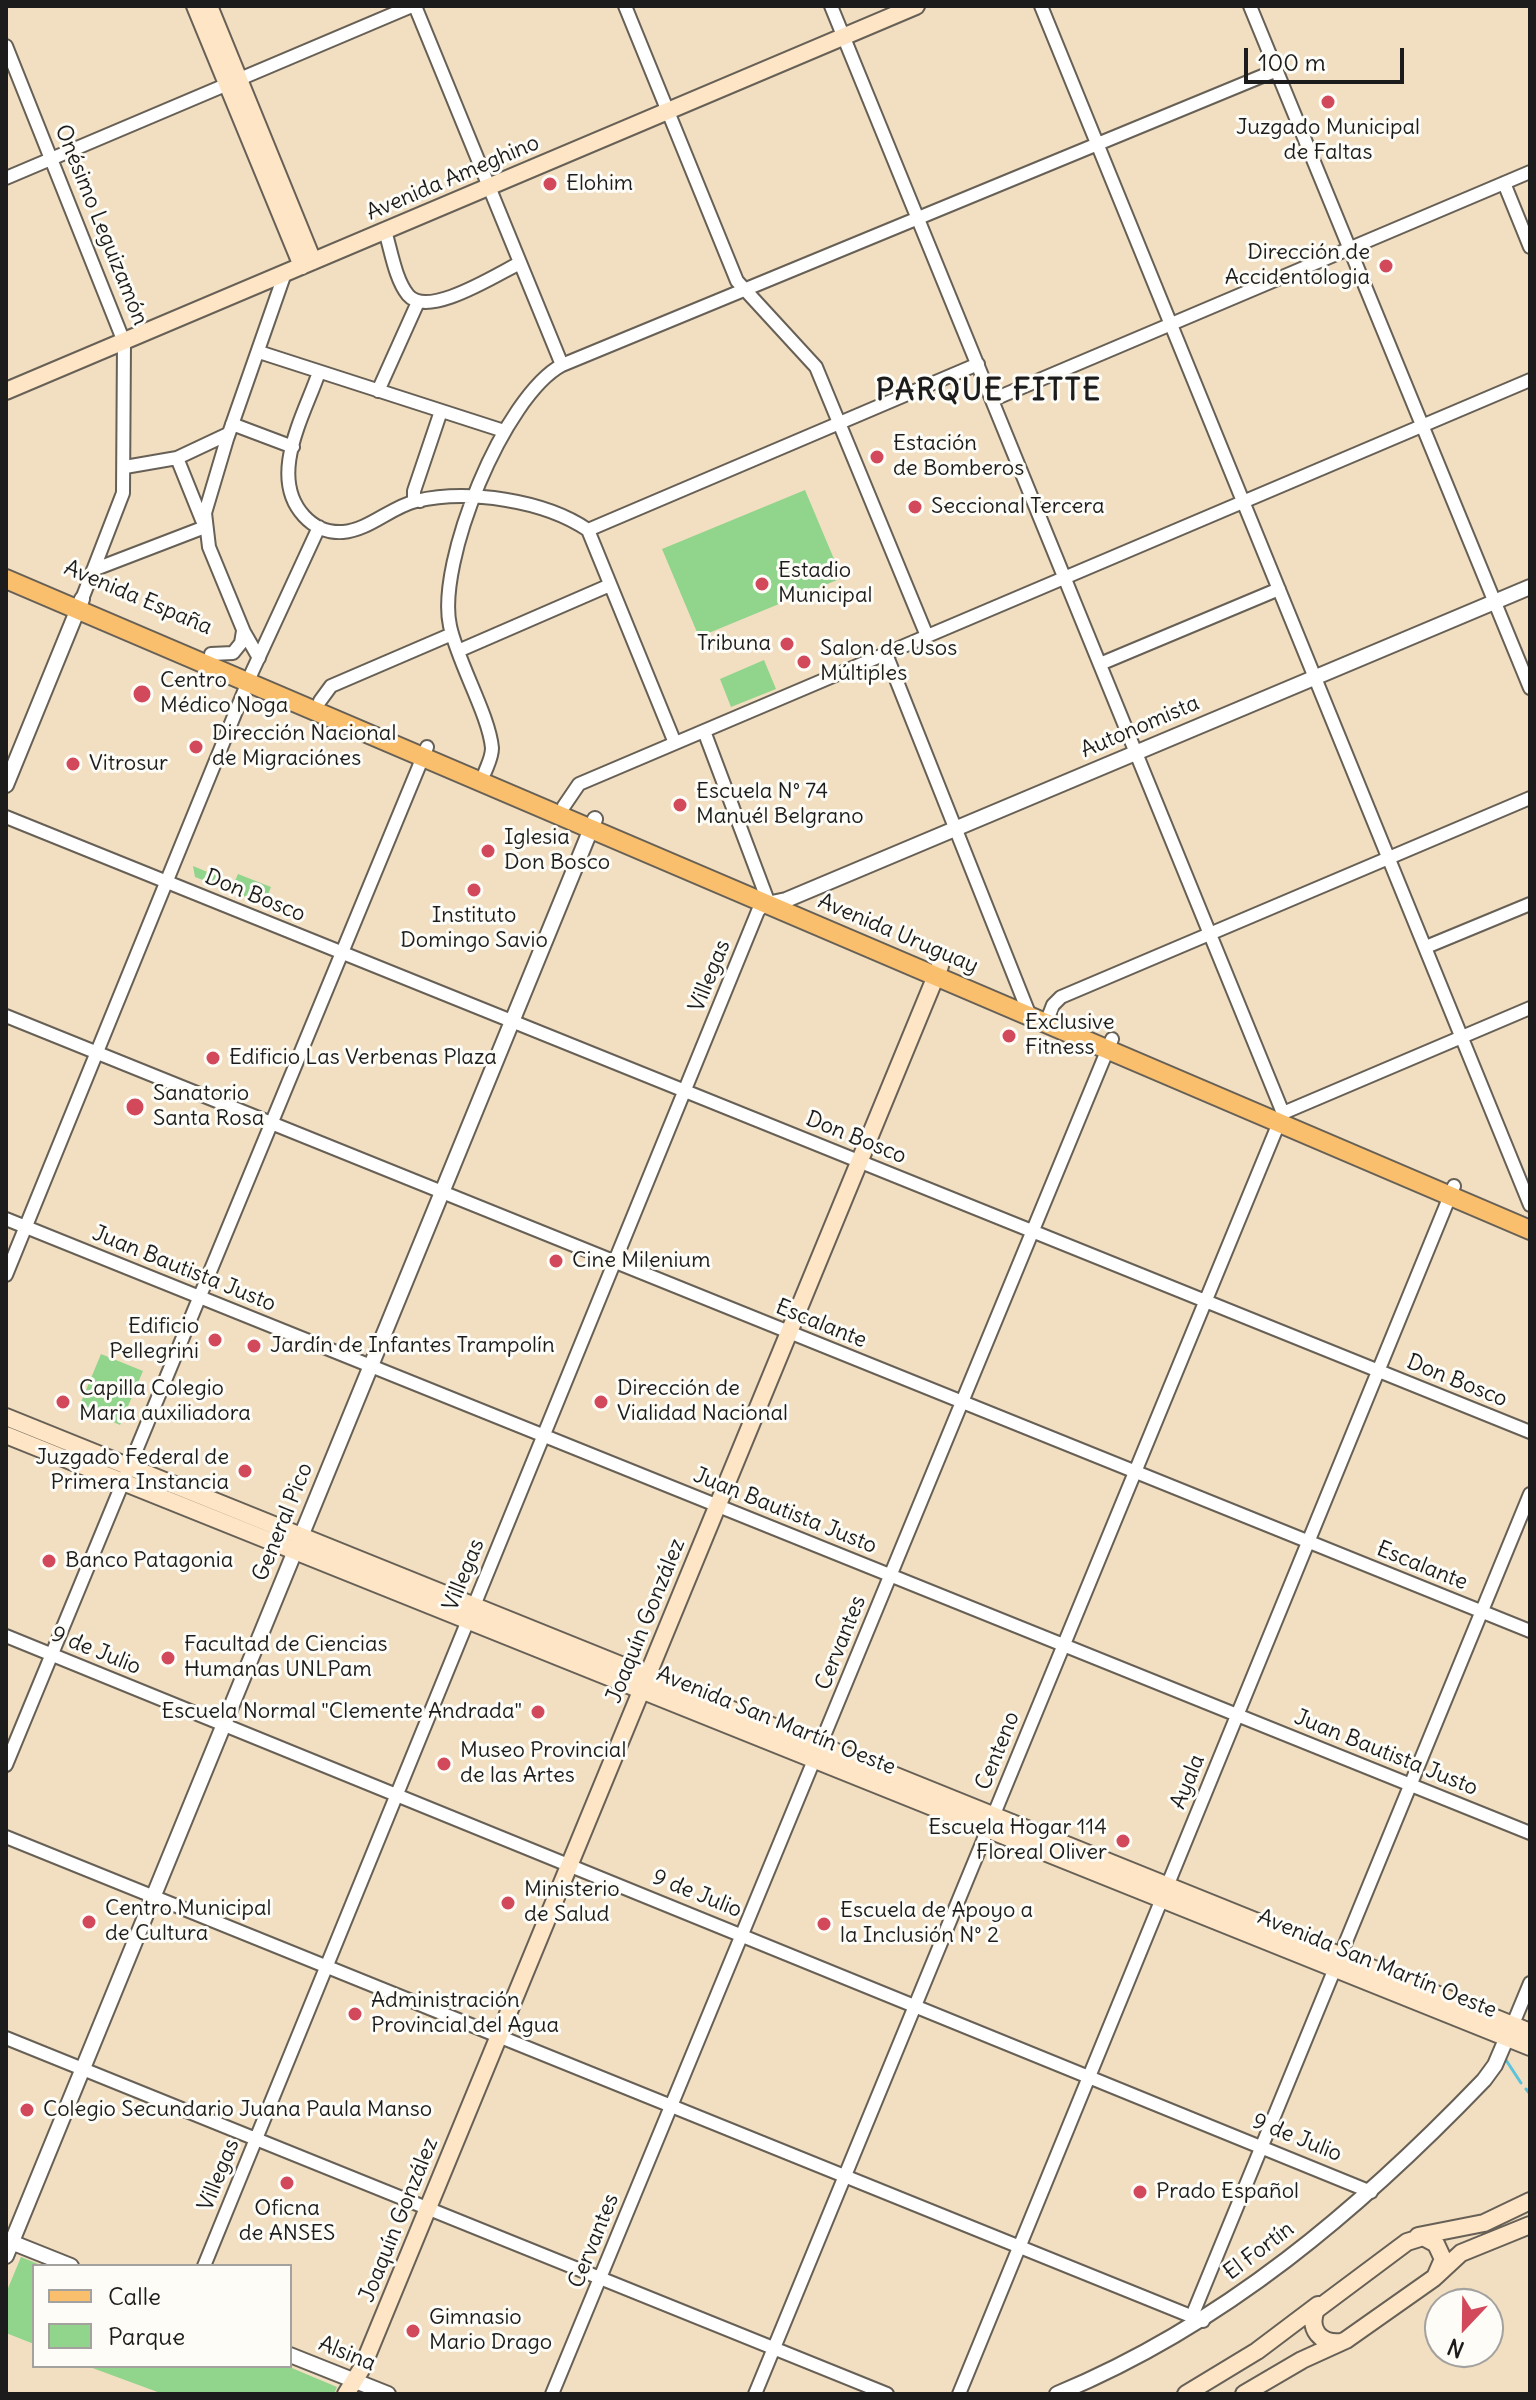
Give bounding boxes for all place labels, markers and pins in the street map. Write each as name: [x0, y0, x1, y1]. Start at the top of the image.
marker: Juzgado Municipal de Faltas: [1319, 93, 1337, 111]
place label: Juzgado Municipal de Faltas: [1236, 115, 1420, 166]
place label: Elohim: [566, 171, 633, 197]
marker: Elohim: [541, 175, 559, 193]
place label: Dirección de Accidentologia: [1225, 240, 1370, 292]
marker: Dirección de Accidentologia: [1377, 257, 1395, 275]
place label: Estación de Bomberos: [893, 431, 1024, 482]
marker: Estación de Bomberos: [868, 448, 886, 466]
place label: Seccional Tercera: [931, 494, 1105, 520]
marker: Seccional Tercera: [906, 498, 924, 516]
place label: Estadio Municipal: [778, 558, 872, 610]
marker: Estadio Municipal: [753, 575, 771, 593]
place label: Tribuna: [697, 631, 771, 657]
marker: Tribuna: [778, 635, 796, 653]
place label: Salon de Usos Múltiples: [820, 636, 957, 688]
marker: Salon de Usos Múltiples: [795, 653, 813, 671]
place label: Centro Médico Noga: [160, 668, 288, 720]
marker: Centro Médico Noga: [131, 683, 153, 705]
place label: Dirección Nacional de Migraciónes: [212, 721, 396, 772]
marker: Dirección Nacional de Migraciónes: [187, 738, 205, 756]
place label: Vitrosur: [89, 751, 168, 777]
marker: Vitrosur: [64, 755, 82, 773]
place label: Escuela N° 74 Manuél Belgrano: [696, 779, 864, 830]
marker: Escuela N° 74 Manuél Belgrano: [671, 796, 689, 814]
place label: Iglesia Don Bosco: [504, 825, 610, 876]
marker: Iglesia Don Bosco: [479, 842, 497, 860]
marker: Instituto Domingo Savio: [465, 881, 483, 899]
place label: Instituto Domingo Savio: [400, 903, 548, 954]
place label: Exclusive Fitness: [1025, 1010, 1115, 1062]
marker: Exclusive Fitness: [1000, 1027, 1018, 1045]
place label: Edificio Las Verbenas Plaza: [229, 1045, 497, 1071]
marker: Edificio Las Verbenas Plaza: [204, 1049, 222, 1067]
place label: Sanatorio Santa Rosa: [153, 1081, 264, 1132]
marker: Sanatorio Santa Rosa: [124, 1096, 146, 1118]
place label: Cine Milenium: [572, 1248, 711, 1274]
marker: Cine Milenium: [547, 1252, 565, 1270]
place label: Edificio Pellegrini: [109, 1314, 199, 1366]
marker: Edificio Pellegrini: [206, 1331, 224, 1349]
place label: Jardín de Infantes Trampolín: [270, 1333, 555, 1359]
marker: Jardín de Infantes Trampolín: [245, 1337, 263, 1355]
place label: Capilla Colegio Maria auxiliadora: [79, 1376, 251, 1428]
place label: Dirección de Vialidad Nacional: [617, 1376, 788, 1428]
marker: Capilla Colegio Maria auxiliadora: [54, 1393, 72, 1411]
marker: Dirección de Vialidad Nacional: [592, 1393, 610, 1411]
place label: Juzgado Federal de Primera Instancia: [35, 1445, 229, 1496]
marker: Juzgado Federal de Primera Instancia: [236, 1462, 254, 1480]
place label: Banco Patagonia: [65, 1548, 233, 1574]
marker: Banco Patagonia: [40, 1552, 58, 1570]
place label: Facultad de Ciencias Humanas UNLPam: [184, 1632, 388, 1684]
marker: Facultad de Ciencias Humanas UNLPam: [159, 1649, 177, 1667]
place label: Escuela Normal "Clemente Andrada": [161, 1699, 522, 1725]
marker: Escuela Normal "Clemente Andrada": [529, 1703, 547, 1721]
place label: Museo Provincial de las Artes: [460, 1738, 626, 1790]
marker: Museo Provincial de las Artes: [435, 1755, 453, 1773]
place label: Escuela Hogar 114 Floreal Oliver: [928, 1815, 1107, 1866]
marker: Escuela Hogar 114 Floreal Oliver: [1114, 1832, 1132, 1850]
place label: Ministerio de Salud: [524, 1877, 620, 1928]
marker: Ministerio de Salud: [499, 1894, 517, 1912]
place label: Centro Municipal de Cultura: [105, 1896, 271, 1948]
place label: Escuela de Apoyo a la Inclusión N° 2: [840, 1898, 1033, 1950]
marker: Centro Municipal de Cultura: [80, 1913, 98, 1931]
marker: Escuela de Apoyo a la Inclusión N° 2: [815, 1915, 833, 1933]
place label: Administración Provincial del Agua: [371, 1988, 559, 2040]
marker: Administración Provincial del Agua: [346, 2005, 364, 2023]
place label: Colegio Secundario Juana Paula Manso: [43, 2097, 432, 2123]
marker: Colegio Secundario Juana Paula Manso: [18, 2101, 36, 2119]
marker: Oficna de ANSES: [278, 2174, 296, 2192]
place label: Prado Español: [1156, 2179, 1299, 2205]
marker: Prado Español: [1131, 2183, 1149, 2201]
place label: Oficna de ANSES: [239, 2196, 335, 2248]
place label: Gimnasio Mario Drago: [429, 2305, 552, 2356]
marker: Gimnasio Mario Drago: [404, 2322, 422, 2340]

